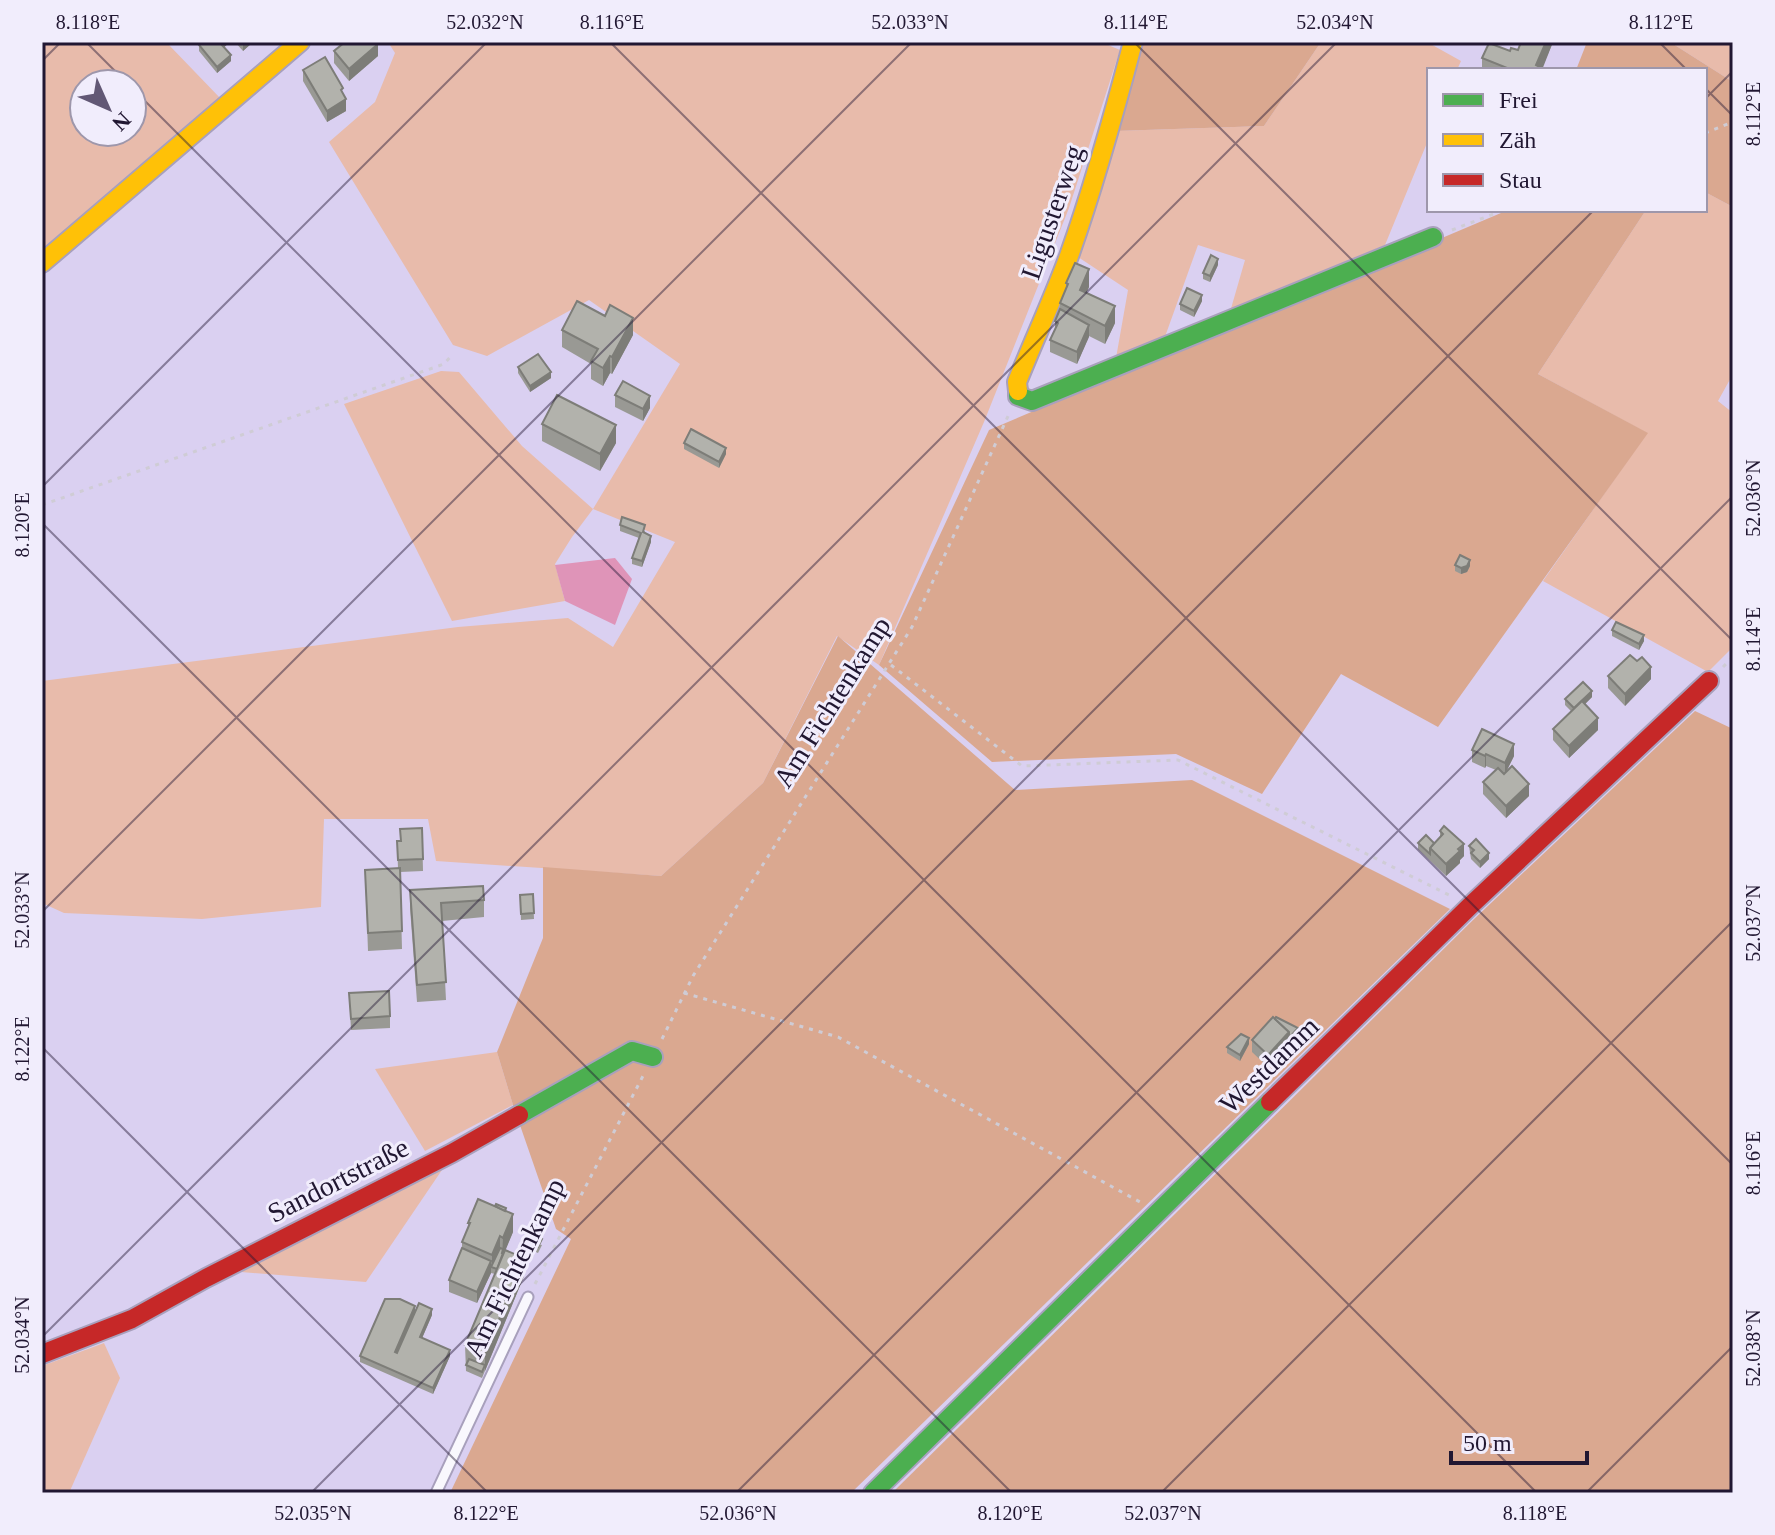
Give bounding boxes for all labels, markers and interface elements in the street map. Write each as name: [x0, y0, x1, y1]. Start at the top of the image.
text: 8.118°E: [56, 11, 120, 33]
text: 52.032°N: [446, 11, 524, 33]
text: 8.116°E: [580, 11, 644, 33]
text: 52.033°N: [871, 11, 949, 33]
text: 8.114°E: [1104, 11, 1168, 33]
text: 52.034°N: [1296, 11, 1374, 33]
text: 8.112°E: [1629, 11, 1693, 33]
north arrow: [68, 68, 148, 148]
legend: [1427, 68, 1707, 212]
text: 8.112°E: [1742, 82, 1764, 146]
text: Frei: [1499, 87, 1538, 113]
text: N: [107, 107, 136, 136]
text: Zäh: [1499, 127, 1536, 153]
street label: Ligusterweg: [1015, 141, 1089, 283]
text: Stau: [1499, 167, 1542, 193]
text: 52.036°N: [1742, 459, 1764, 537]
text: 8.120°E: [11, 492, 33, 558]
text: 8.114°E: [1742, 607, 1764, 671]
street label: Am Fichtenkamp: [767, 611, 897, 793]
text: 52.033°N: [11, 871, 33, 949]
text: 52.037°N: [1742, 884, 1764, 962]
street label: Westdamm: [1213, 1010, 1325, 1120]
text: 8.122°E: [11, 1016, 33, 1082]
street label: Sandortstraße: [262, 1131, 414, 1229]
text: 8.116°E: [1742, 1131, 1764, 1195]
street label: Am Fichtenkamp: [457, 1173, 571, 1363]
text: 52.034°N: [11, 1296, 33, 1374]
text: 52.038°N: [1742, 1309, 1764, 1387]
scale bar: [1451, 1415, 1587, 1465]
text: 50 m: [1463, 1430, 1512, 1456]
text: 52.035°N: [274, 1502, 352, 1524]
text: 8.122°E: [453, 1502, 519, 1524]
text: 52.036°N: [699, 1502, 777, 1524]
text: 8.120°E: [977, 1502, 1043, 1524]
text: 52.037°N: [1124, 1502, 1202, 1524]
text: 8.118°E: [1503, 1502, 1567, 1524]

